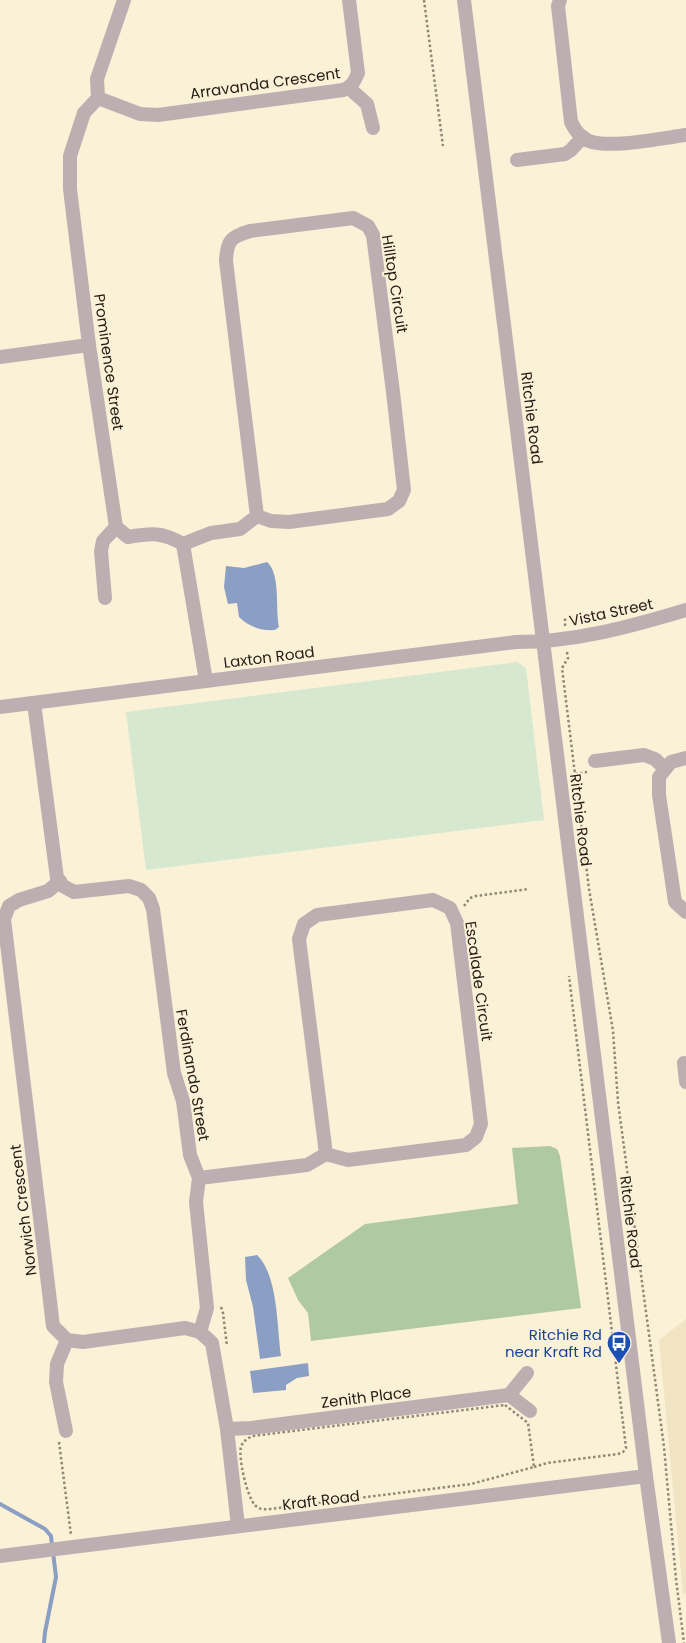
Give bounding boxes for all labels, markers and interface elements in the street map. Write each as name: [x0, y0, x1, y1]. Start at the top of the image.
street label: Arravanda Crescent: [188, 62, 342, 104]
street label: Hilltop Circuit: [377, 233, 413, 335]
street label: Prominence Street: [89, 292, 129, 432]
street label: Ritchie Road: [516, 371, 548, 465]
street label: Vista Street: [567, 593, 655, 631]
street label: Laxton Road: [222, 641, 316, 673]
street label: Ritchie Road: [565, 773, 597, 867]
street label: Escalade Circuit: [460, 920, 498, 1042]
street label: Ferdinando Street: [171, 1008, 215, 1142]
street label: Norwich Crescent: [5, 1143, 41, 1277]
street label: Ritchie Road: [615, 1175, 647, 1269]
place label: Ritchie Rd near Kraft Rd: [505, 1324, 602, 1362]
bus stop icon: Ritchie Rd near Kraft Rd: [606, 1330, 632, 1364]
street label: Zenith Place: [320, 1381, 412, 1413]
street label: Kraft Road: [281, 1485, 361, 1515]

